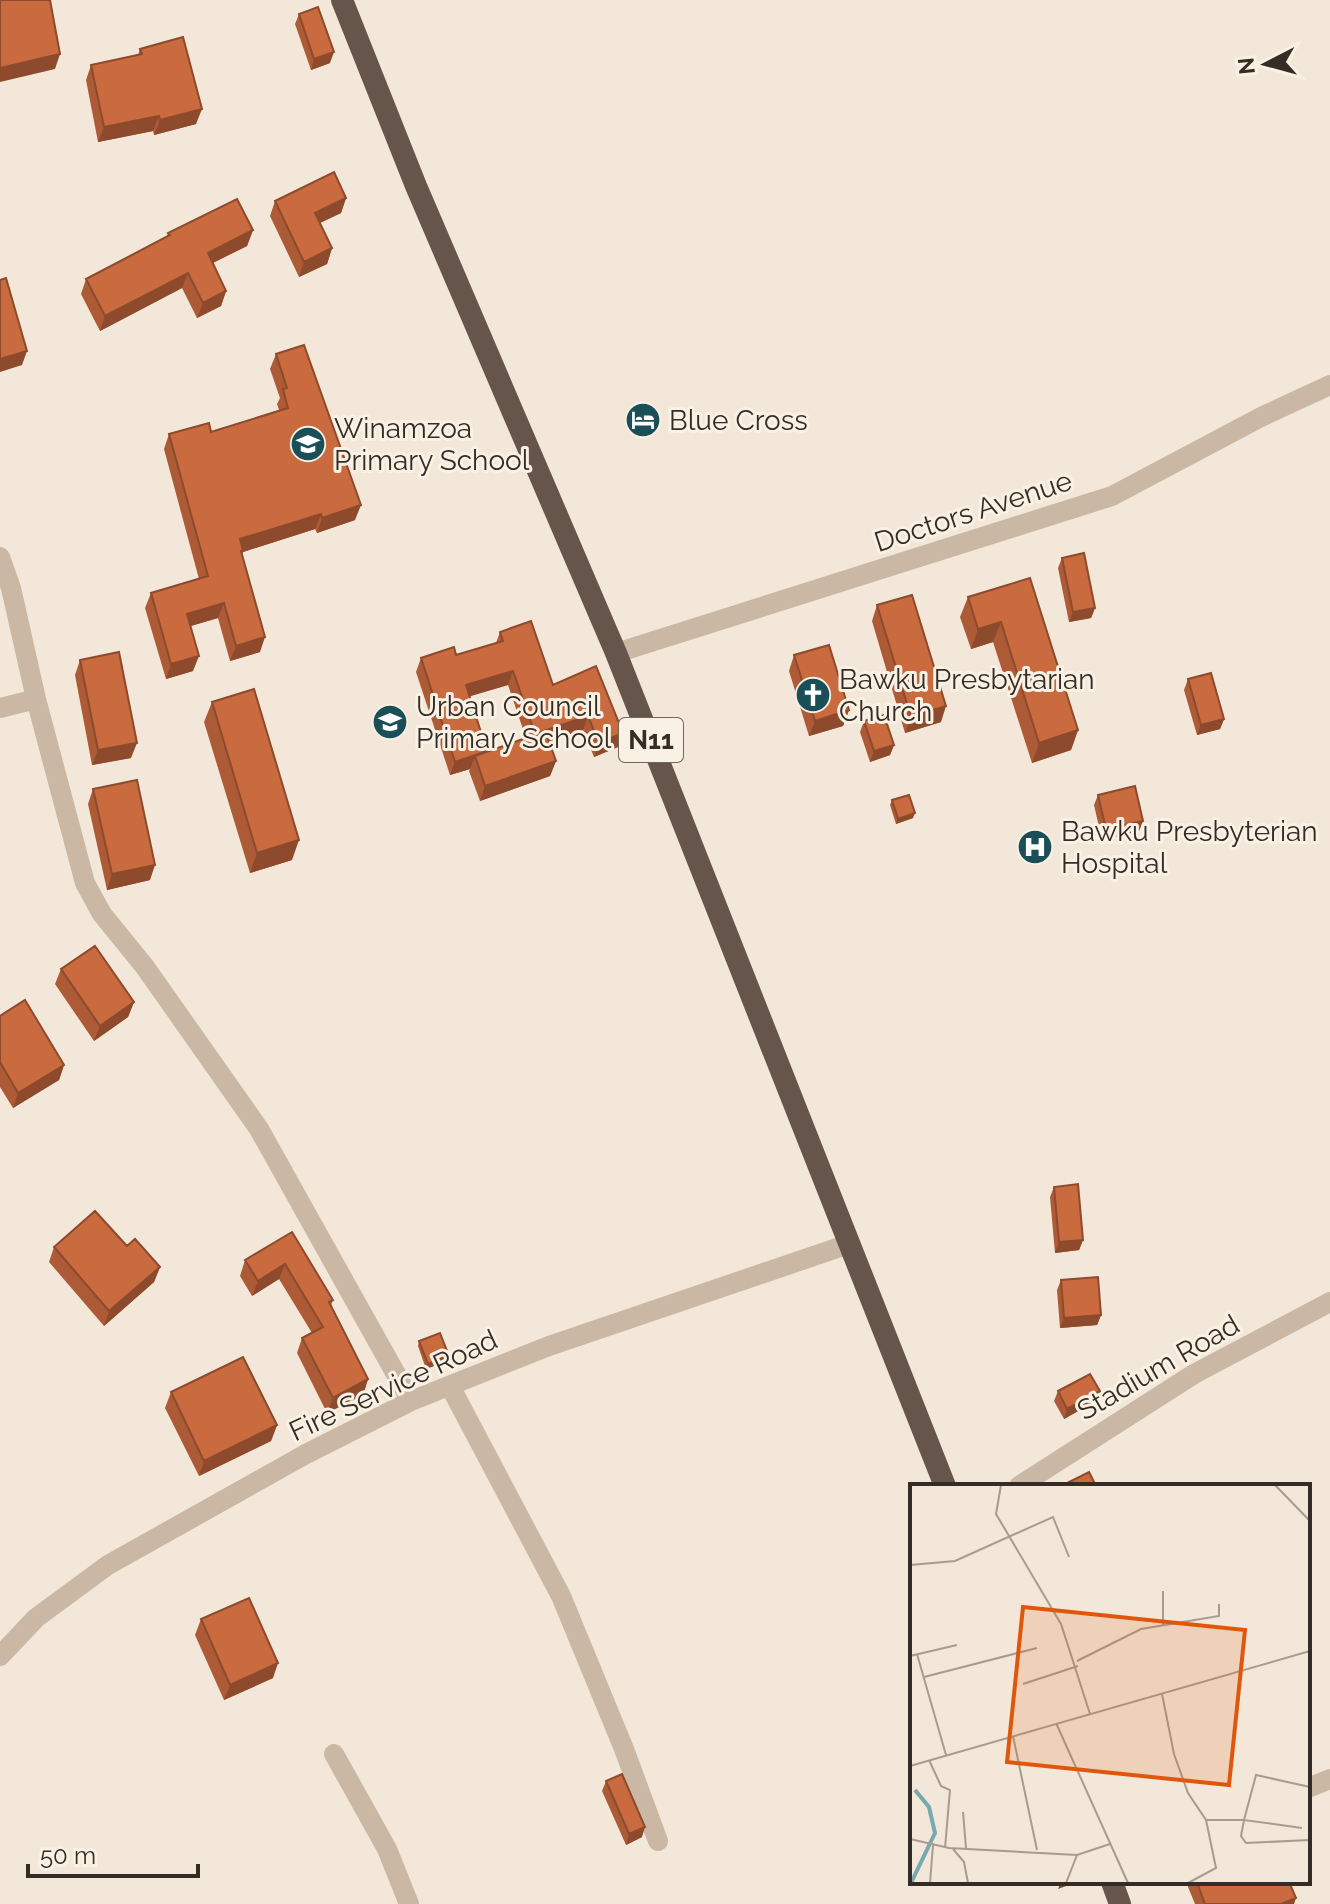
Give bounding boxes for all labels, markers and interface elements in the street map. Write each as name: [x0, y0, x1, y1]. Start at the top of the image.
north arrow: [1226, 24, 1306, 104]
text: N: [1232, 56, 1260, 76]
hotel icon: Blue Cross: [624, 401, 662, 439]
place label: Blue Cross: [669, 404, 808, 437]
place label: Winamzoa Primary School: [334, 412, 530, 477]
school or university icon: Winamzoa Primary School: [289, 425, 327, 463]
street label: Doctors Avenue: [870, 464, 1076, 559]
place label: Bawku Presbytarian Church: [839, 663, 1095, 728]
church icon: Bawku Presbytarian Church: [794, 676, 832, 714]
place label: Urban Council Primary School: [416, 690, 612, 755]
school or university icon: Urban Council Primary School: [371, 703, 409, 741]
road number: N11: [619, 718, 683, 762]
place label: Bawku Presbyterian Hospital: [1061, 815, 1318, 880]
hospital icon: Bawku Presbyterian Hospital: [1016, 828, 1054, 866]
street label: Stadium Road: [1071, 1308, 1245, 1427]
street label: Fire Service Road: [284, 1323, 503, 1448]
inset map: [910, 1484, 1310, 1884]
scale bar: [28, 1828, 198, 1878]
text: 50 m: [40, 1841, 96, 1870]

